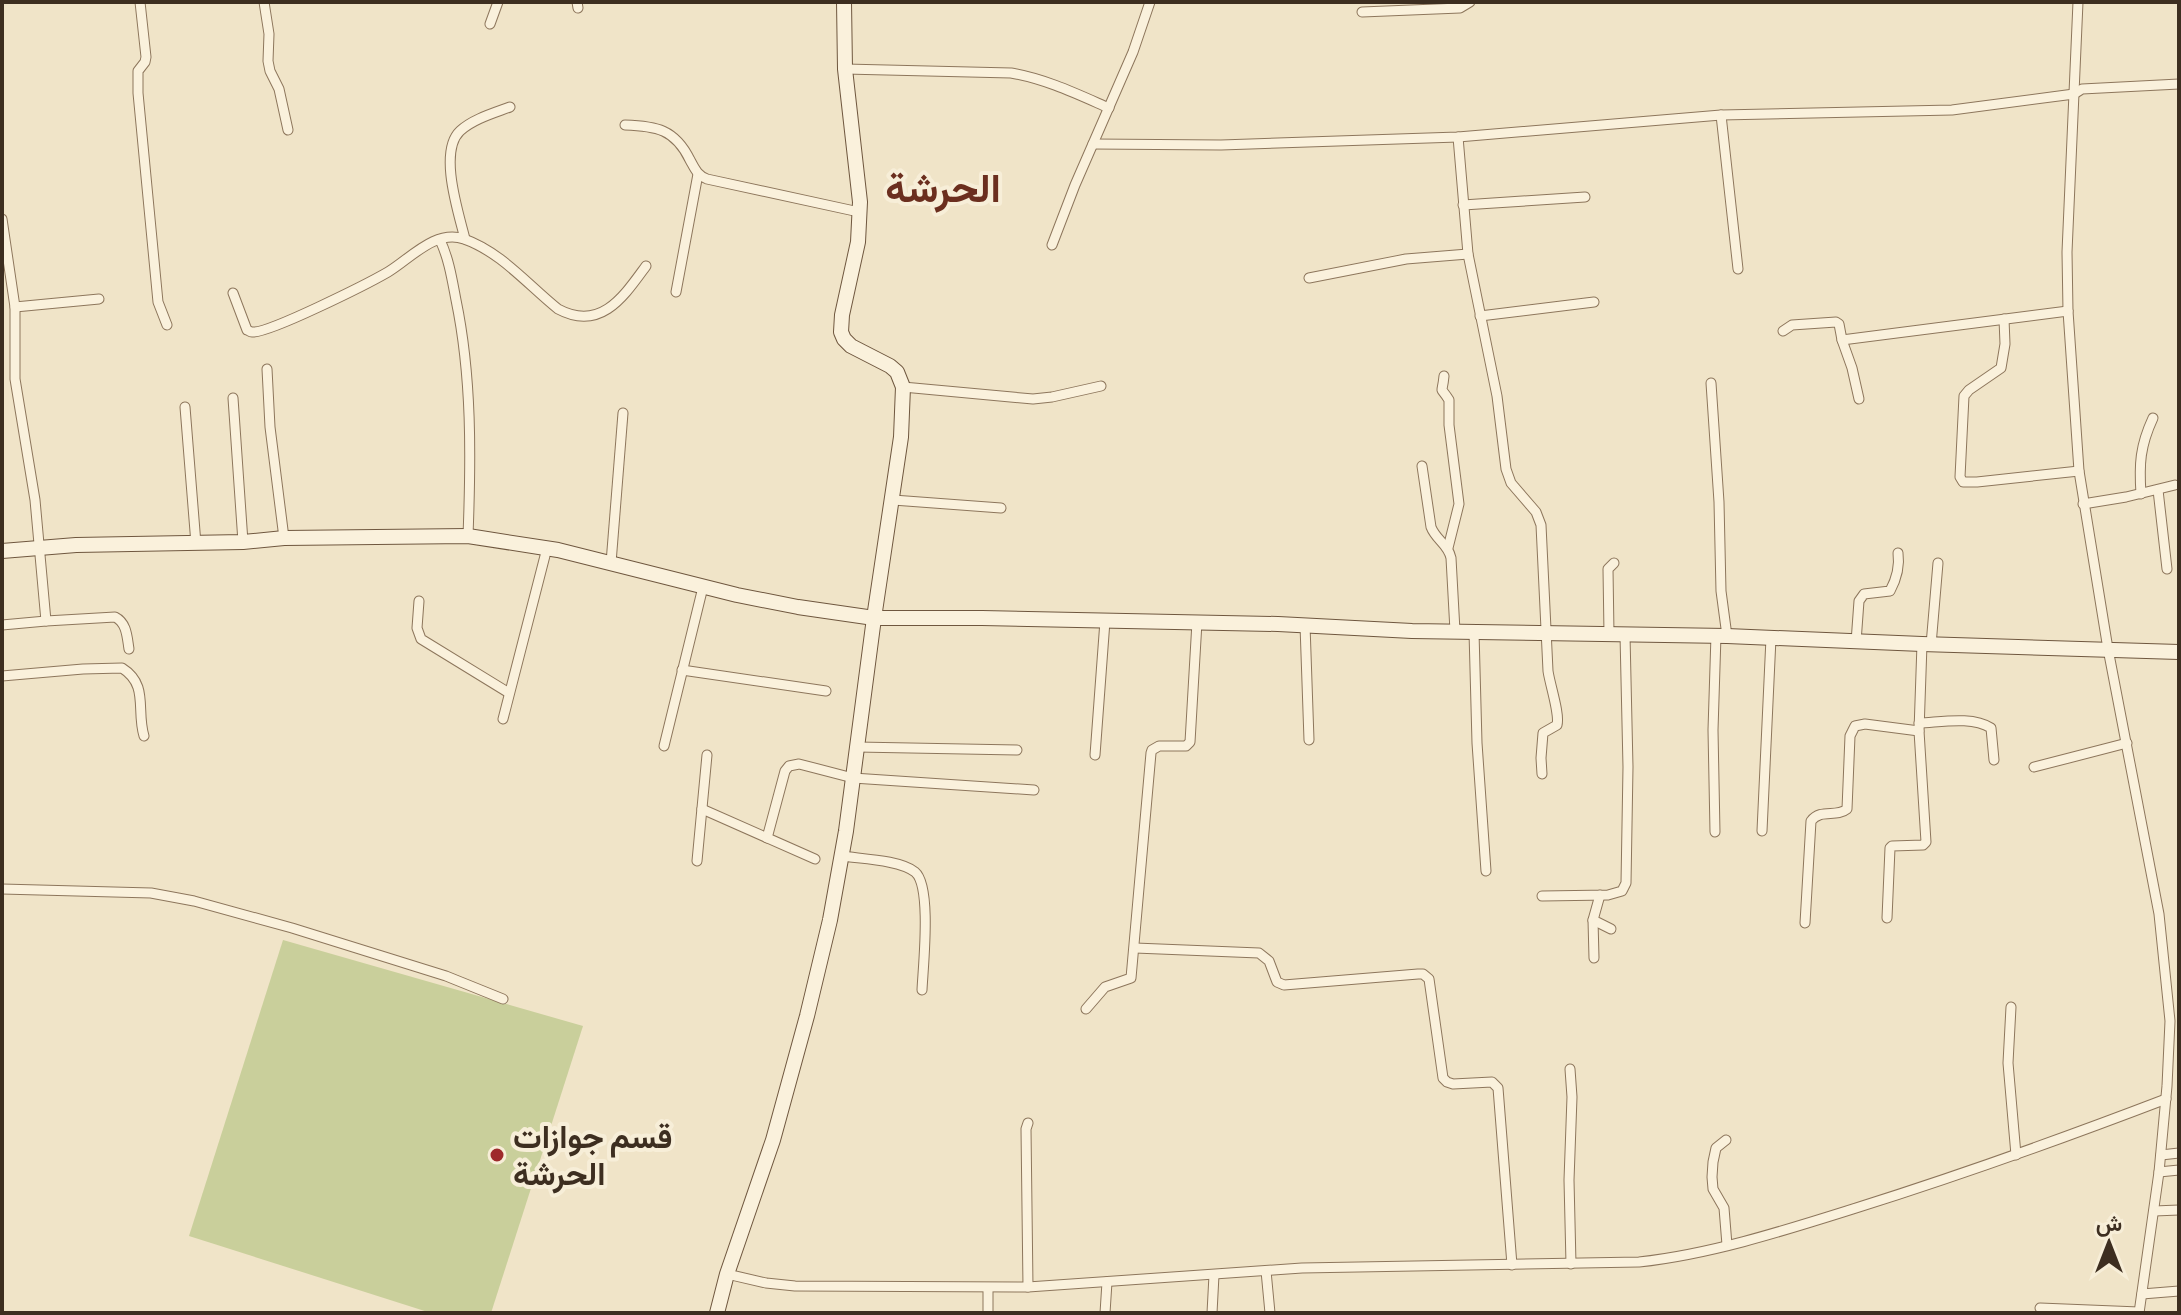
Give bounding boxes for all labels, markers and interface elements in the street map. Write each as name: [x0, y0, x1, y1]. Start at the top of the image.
district label: الحرشة: [885, 164, 1001, 213]
place label: قسم جوازات الحرشة: [513, 1118, 672, 1194]
marker: قسم جوازات الحرشة: [488, 1146, 506, 1164]
north arrow: [2069, 1203, 2149, 1283]
text: ش: [2096, 1210, 2122, 1237]

